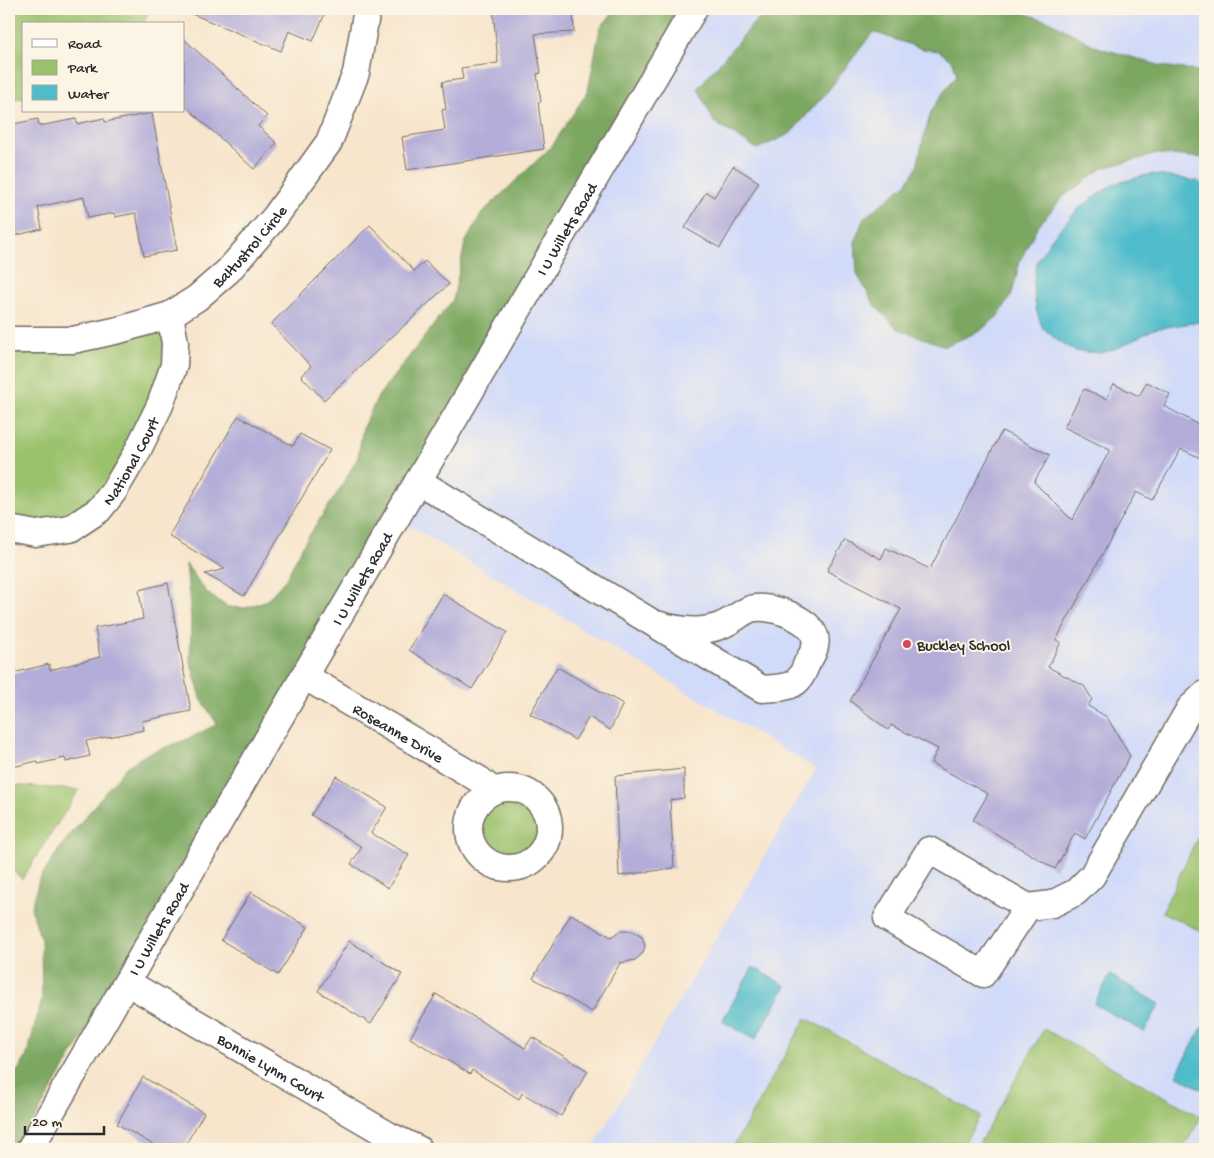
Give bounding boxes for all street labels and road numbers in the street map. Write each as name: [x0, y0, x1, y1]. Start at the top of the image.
street label: I U Willets Road: [534, 179, 604, 280]
street label: Baltustrol Circle: [209, 202, 294, 294]
street label: National Court: [100, 414, 166, 511]
street label: I U Willets Road: [330, 529, 400, 630]
street label: Roseanne Drive: [348, 701, 446, 769]
street label: I U Willets Road: [126, 879, 196, 980]
street label: Bonnie Lynm Court: [212, 1031, 328, 1109]

